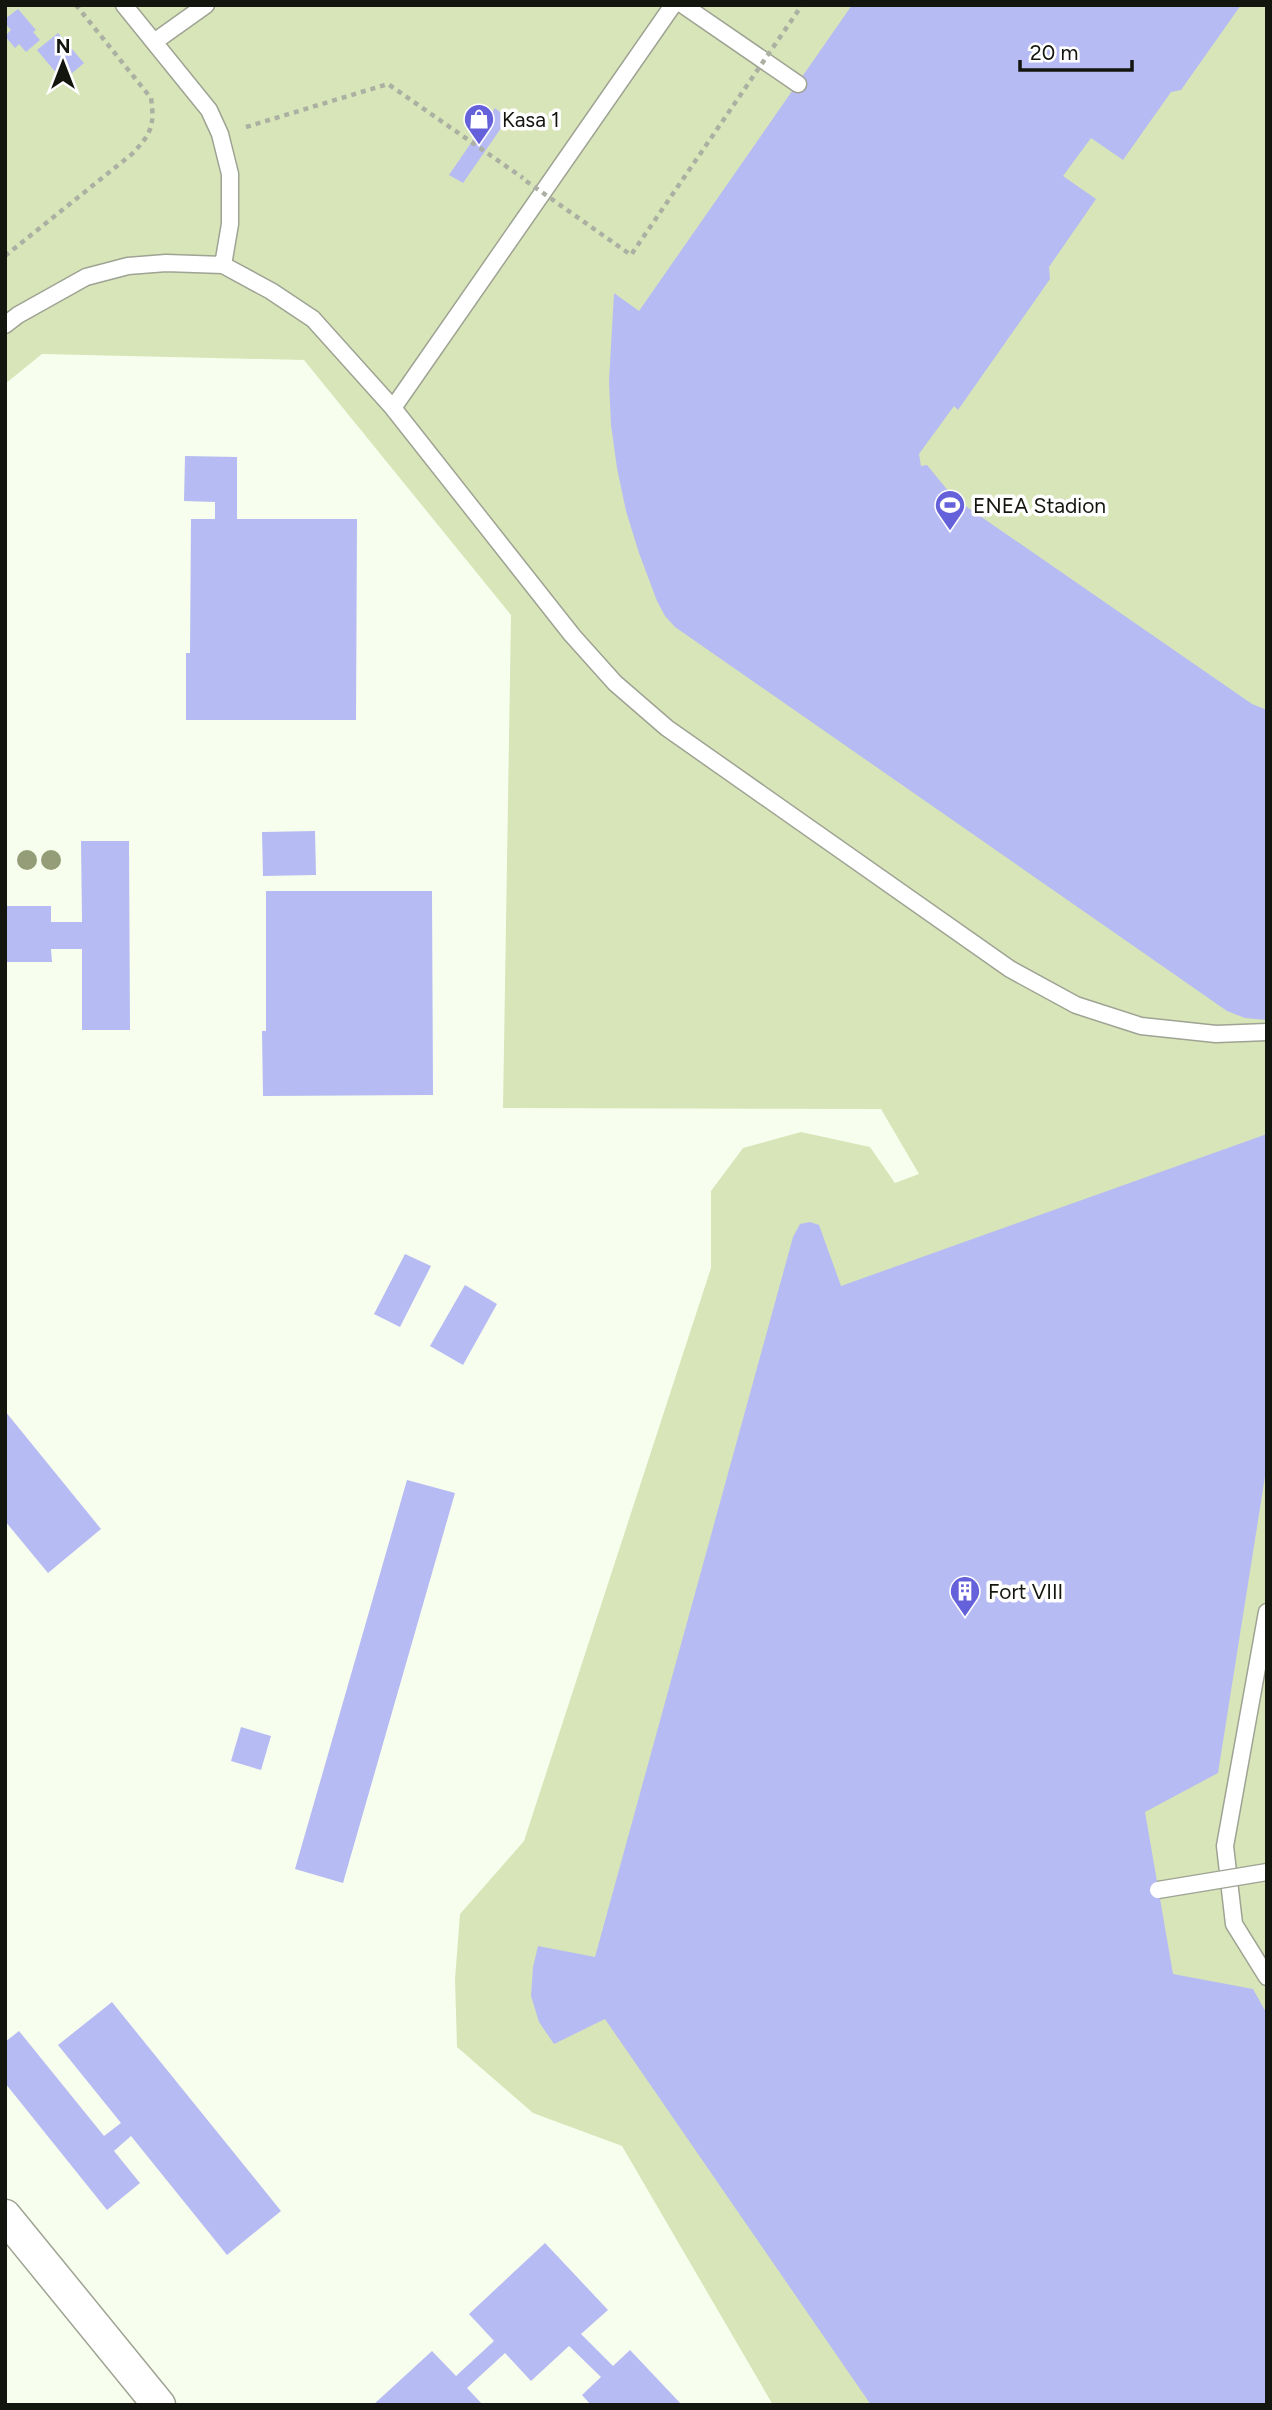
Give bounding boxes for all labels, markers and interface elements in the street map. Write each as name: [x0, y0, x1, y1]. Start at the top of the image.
north arrow: [28, 28, 98, 98]
scale bar: [1020, 28, 1132, 72]
text: N: [56, 35, 70, 58]
text: 20 m: [1030, 40, 1078, 65]
shop icon: Kasa 1: [462, 102, 496, 146]
place label: Kasa 1: [502, 107, 560, 132]
sports icon: ENEA Stadion: [933, 488, 967, 532]
place label: ENEA Stadion: [973, 493, 1106, 518]
building icon: Fort VIII: [948, 1574, 982, 1618]
place label: Fort VIII: [988, 1579, 1063, 1604]

